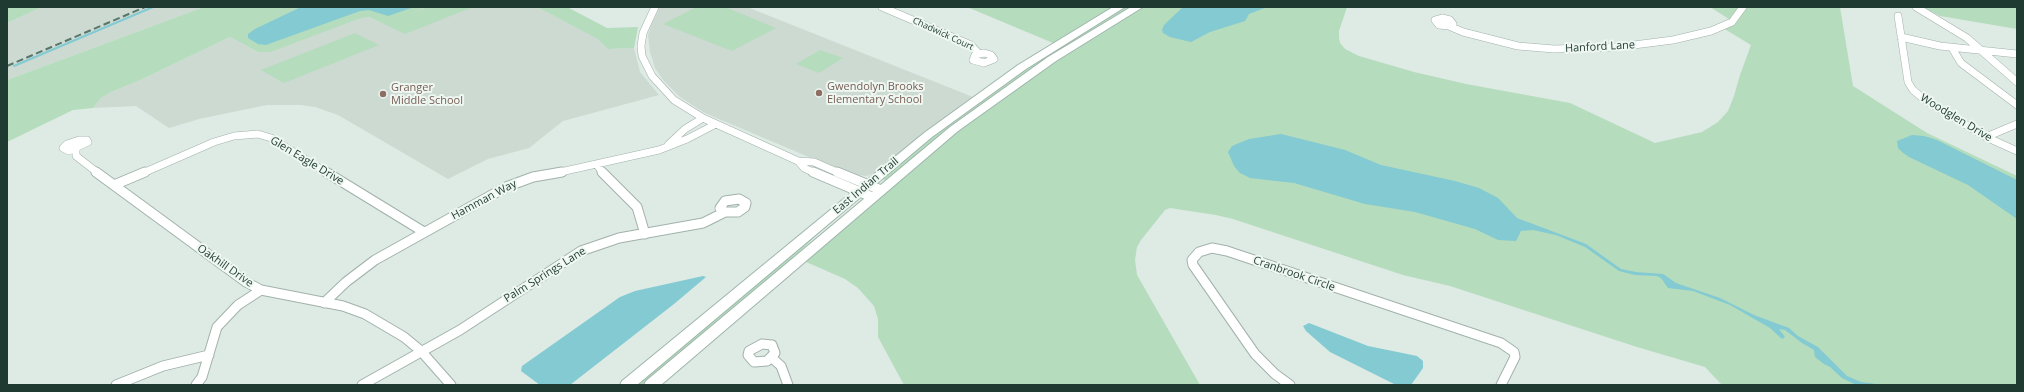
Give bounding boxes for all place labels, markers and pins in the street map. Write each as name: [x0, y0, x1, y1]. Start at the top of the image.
place label: Gwendolyn Brooks Elementary School: [827, 80, 924, 106]
place label: Granger Middle School: [391, 81, 463, 107]
marker: Gwendolyn Brooks Elementary School: [814, 88, 824, 98]
marker: Granger Middle School: [378, 89, 388, 99]

